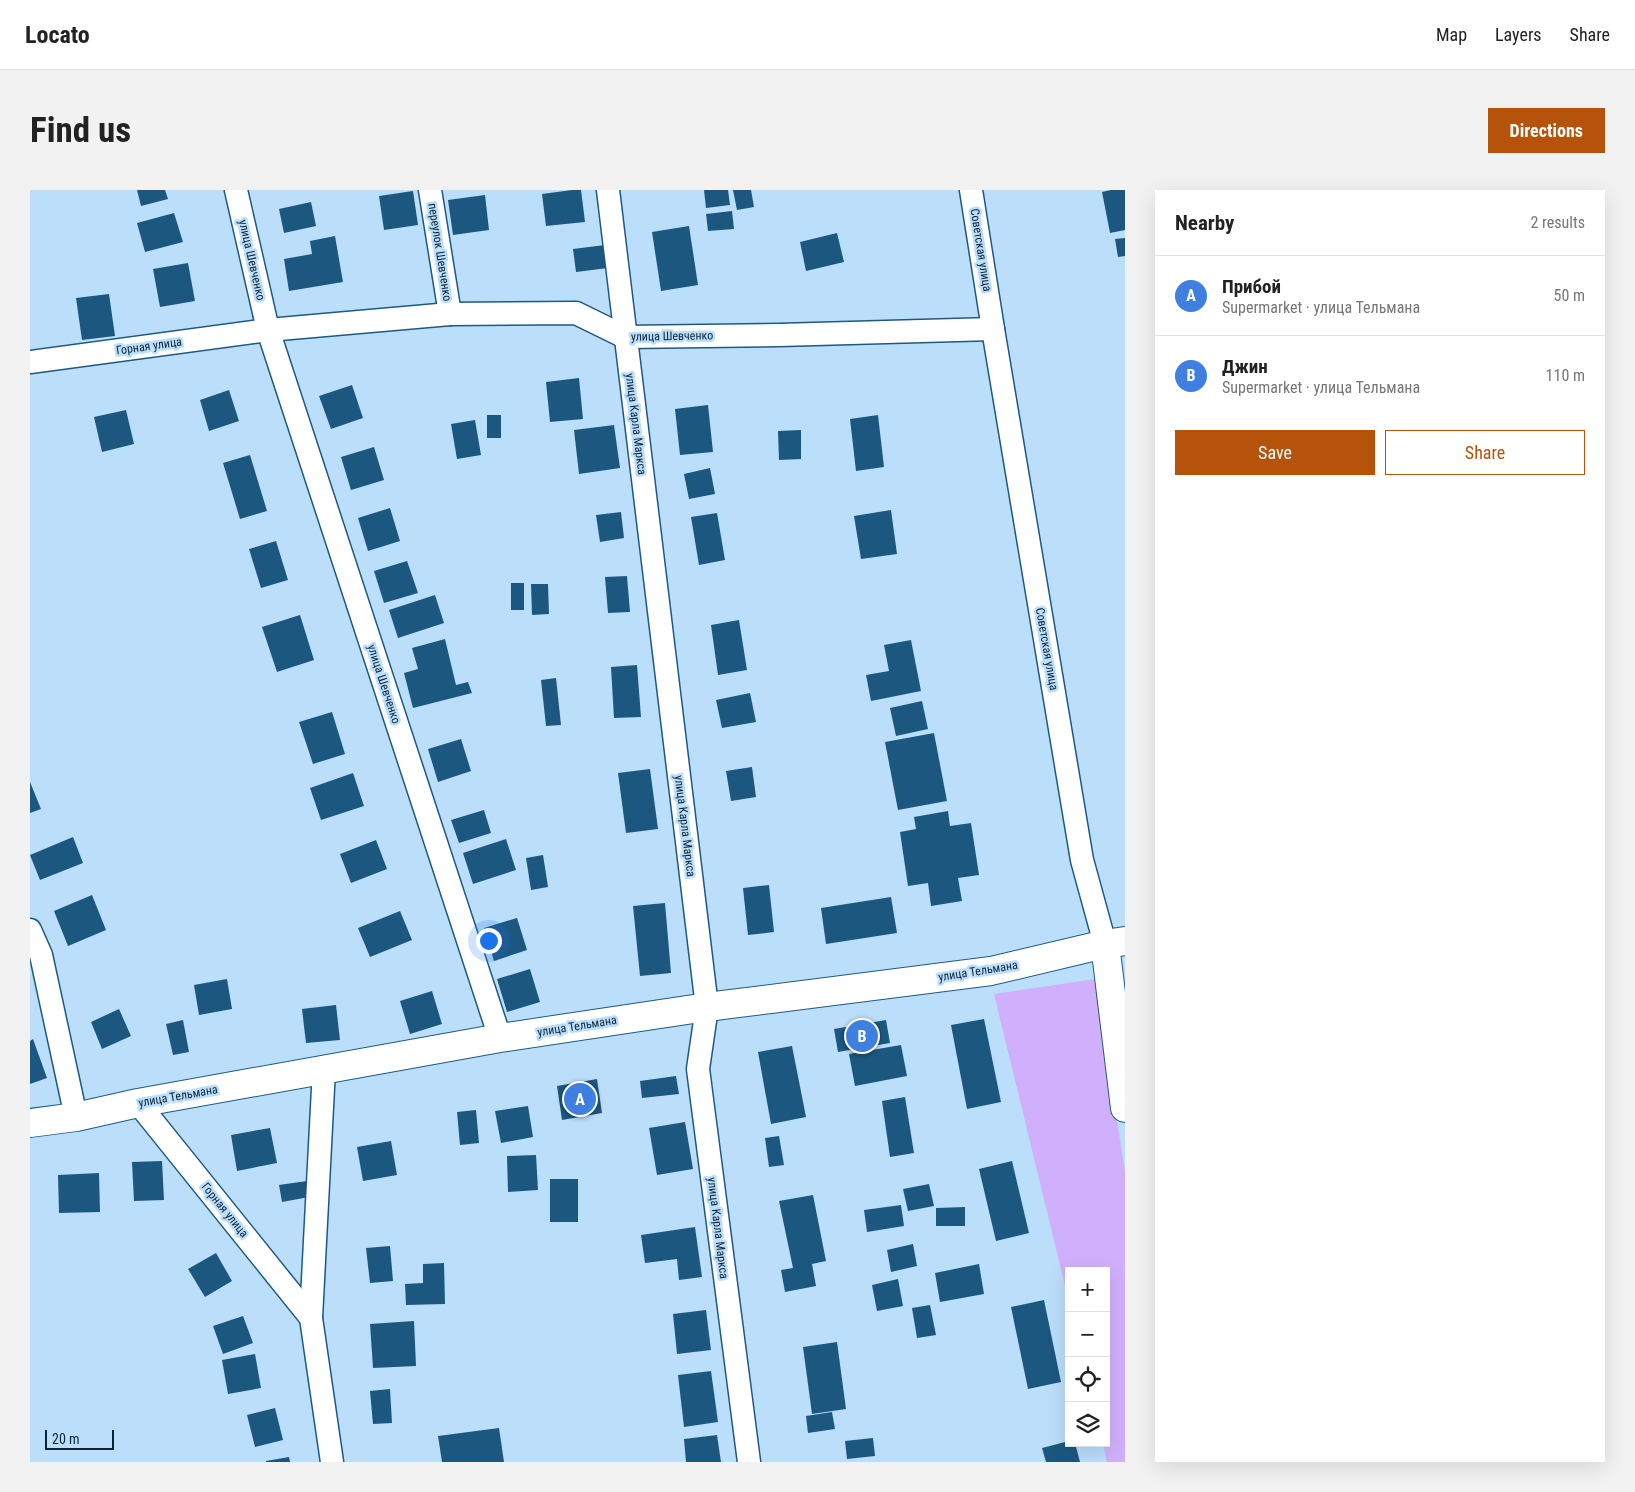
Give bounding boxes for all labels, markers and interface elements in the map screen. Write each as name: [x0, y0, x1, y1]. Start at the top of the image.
text: Locato: [25, 21, 90, 49]
text: Map: [1436, 24, 1467, 45]
text: Layers: [1495, 24, 1542, 45]
text: Share: [1570, 24, 1610, 45]
button: Directions: [1488, 108, 1605, 153]
text: Find us: [30, 110, 131, 151]
street label: переулок Шевченко: [425, 202, 455, 302]
street label: Советская улица: [968, 208, 994, 293]
text: Nearby: [1175, 211, 1234, 235]
text: 2 results: [1530, 213, 1585, 232]
street label: улица Шевченко: [236, 218, 268, 302]
text: Прибой: [1222, 275, 1281, 298]
text: A: [1186, 286, 1196, 305]
text: 50 m: [1553, 286, 1585, 305]
text: Supermarket · улица Тельмана: [1222, 298, 1420, 317]
street label: улица Шевченко: [631, 328, 713, 344]
street label: Горная улица: [115, 334, 183, 358]
text: Джин: [1222, 355, 1268, 378]
text: B: [1187, 366, 1195, 385]
text: 110 m: [1546, 366, 1585, 385]
street label: улица Карла Маркса: [623, 372, 649, 476]
text: Supermarket · улица Тельмана: [1222, 378, 1420, 397]
button: Save: [1175, 430, 1375, 475]
button: Share: [1385, 430, 1585, 475]
street label: Советская улица: [1033, 607, 1061, 692]
street label: улица Шевченко: [365, 643, 403, 725]
street label: улица Карла Маркса: [672, 774, 698, 878]
your location: [476, 928, 502, 954]
street label: улица Тельмана: [937, 958, 1019, 984]
street label: улица Тельмана: [536, 1013, 618, 1039]
pin: B: [846, 1017, 878, 1055]
pin: A: [564, 1080, 596, 1118]
street label: улица Тельмана: [137, 1082, 219, 1110]
street label: улица Карла Маркса: [705, 1176, 731, 1280]
street label: Горная улица: [199, 1180, 251, 1240]
map controls: [1065, 1267, 1110, 1447]
button: +: [1065, 1267, 1110, 1312]
button: −: [1065, 1312, 1110, 1357]
button: locate: [1065, 1357, 1110, 1402]
button: layers: [1065, 1402, 1110, 1447]
scale bar: [45, 1427, 114, 1450]
text: 20 m: [52, 1431, 80, 1447]

